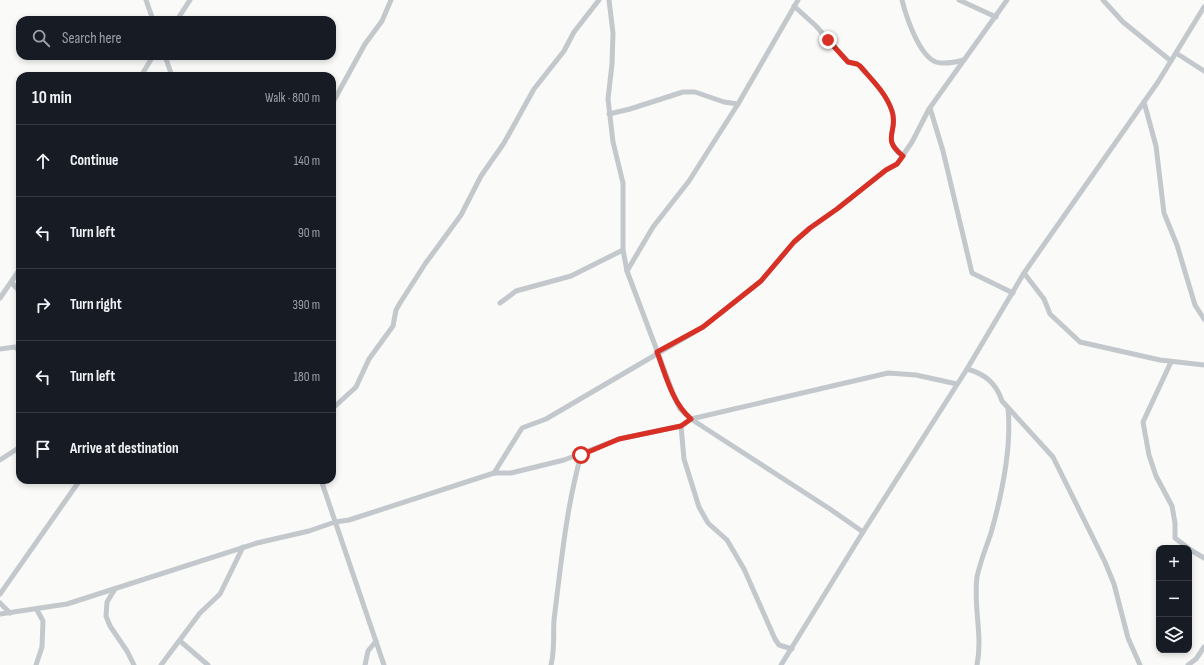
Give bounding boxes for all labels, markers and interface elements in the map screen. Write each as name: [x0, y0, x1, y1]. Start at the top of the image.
search box: [16, 16, 336, 60]
icon: search: [30, 27, 52, 49]
text: Search here: [62, 29, 122, 48]
route end: [819, 31, 837, 49]
text: 10 min: [32, 88, 72, 108]
text: Walk · 800 m: [265, 90, 320, 106]
icon: ahead: [32, 150, 54, 172]
text: Continue: [70, 151, 119, 170]
text: 140 m: [294, 153, 320, 169]
icon: left: [32, 222, 54, 244]
text: Turn left: [70, 223, 115, 242]
text: 90 m: [298, 225, 320, 241]
icon: right: [32, 294, 54, 316]
text: Turn right: [70, 295, 122, 314]
text: 390 m: [293, 297, 320, 313]
icon: left: [32, 366, 54, 388]
text: Turn left: [70, 367, 115, 386]
text: 180 m: [294, 369, 320, 385]
icon: arrive: [32, 438, 54, 460]
text: Arrive at destination: [70, 439, 179, 458]
route start: [572, 446, 590, 464]
map controls: [1156, 545, 1192, 653]
button: +: [1156, 545, 1192, 581]
button: −: [1156, 581, 1192, 617]
button: layers: [1156, 617, 1192, 653]

